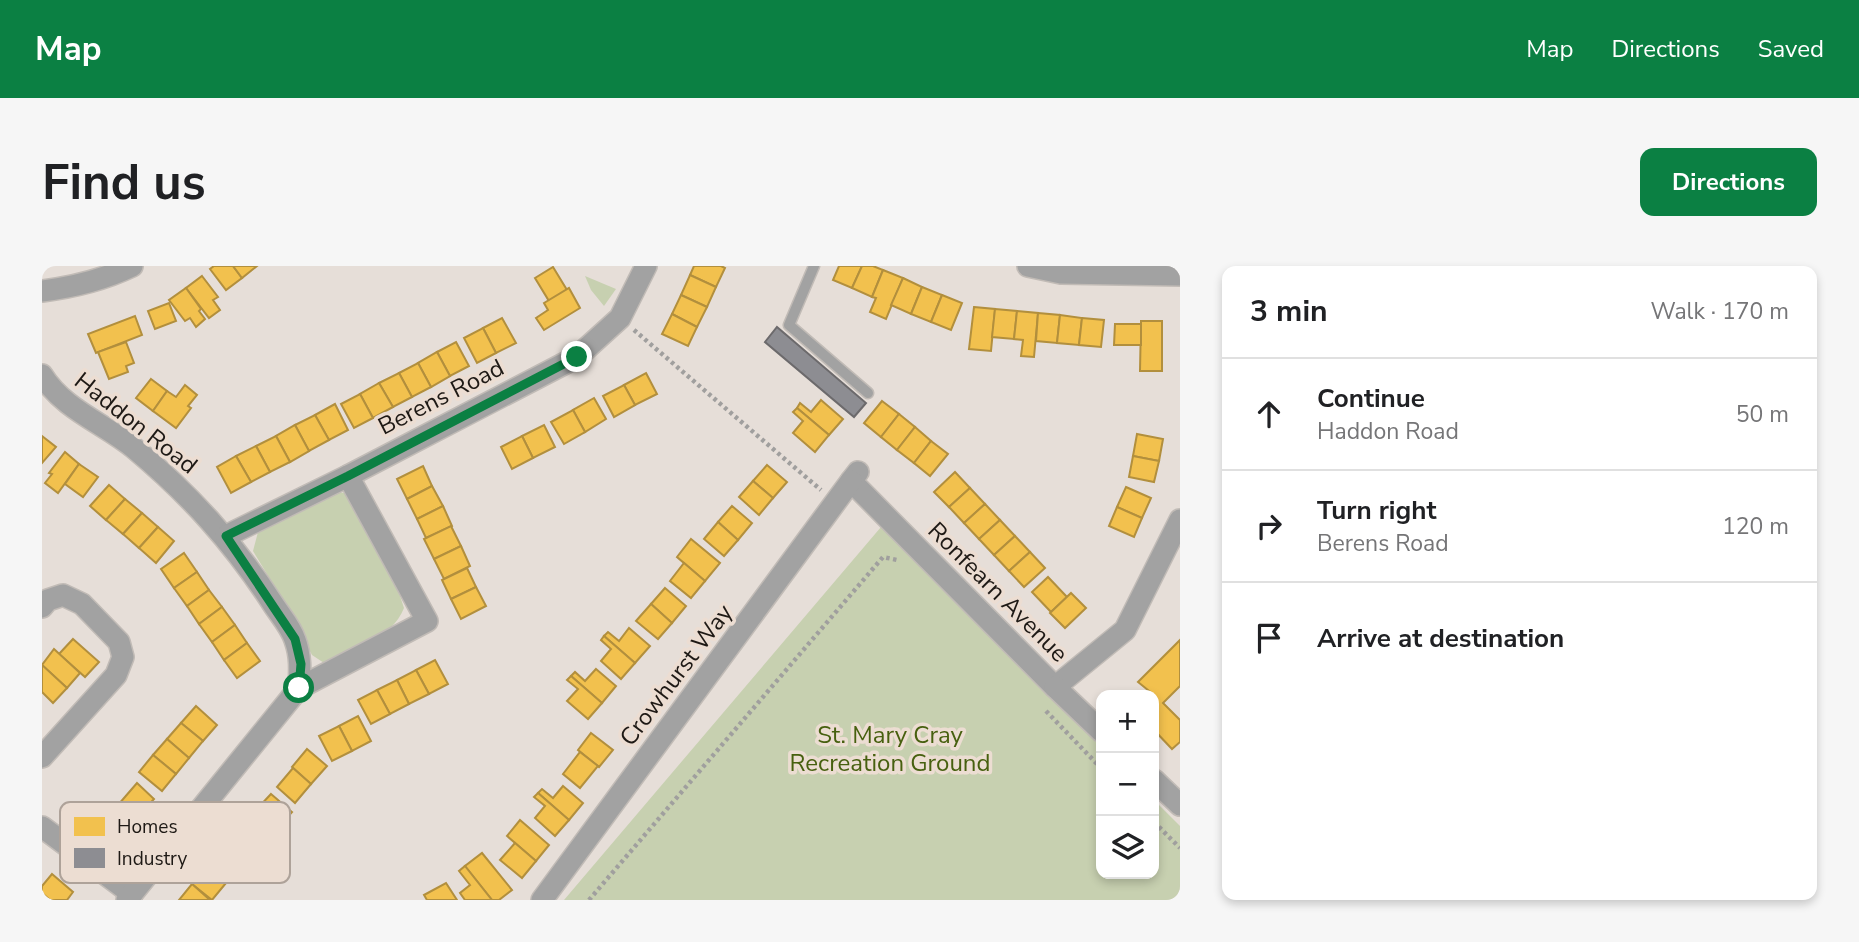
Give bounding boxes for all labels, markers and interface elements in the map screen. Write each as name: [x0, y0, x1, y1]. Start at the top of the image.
text: Map: [35, 27, 102, 72]
text: Map: [1526, 33, 1573, 65]
text: Directions: [1611, 33, 1720, 65]
text: Saved: [1758, 33, 1824, 65]
button: Directions: [1640, 148, 1817, 216]
text: Find us: [42, 149, 206, 216]
text: 3 min: [1250, 291, 1328, 332]
text: Walk · 170 m: [1650, 296, 1789, 327]
route end: [561, 341, 592, 372]
street label: Berens Road: [373, 352, 509, 442]
street label: Haddon Road: [68, 365, 204, 481]
text: Continue: [1317, 381, 1425, 416]
icon: ahead: [1250, 395, 1288, 433]
text: 50 m: [1736, 399, 1789, 430]
text: Haddon Road: [1317, 416, 1459, 447]
text: Turn right: [1317, 493, 1436, 528]
icon: right: [1250, 507, 1288, 545]
text: 120 m: [1722, 511, 1789, 542]
street label: Ronfearn Avenue: [921, 515, 1075, 669]
text: Berens Road: [1317, 528, 1449, 559]
street label: Crowhurst Way: [612, 597, 740, 752]
icon: arrive: [1250, 619, 1288, 657]
text: Arrive at destination: [1317, 621, 1564, 656]
route start: [283, 672, 314, 703]
map controls: [1096, 690, 1159, 879]
button: +: [1096, 690, 1159, 753]
park label: St. Mary Cray Recreation Ground: [790, 719, 991, 779]
button: −: [1096, 753, 1159, 816]
legend: [60, 802, 290, 883]
text: Homes: [117, 814, 178, 840]
button: layers: [1096, 816, 1159, 879]
text: Industry: [117, 846, 187, 872]

